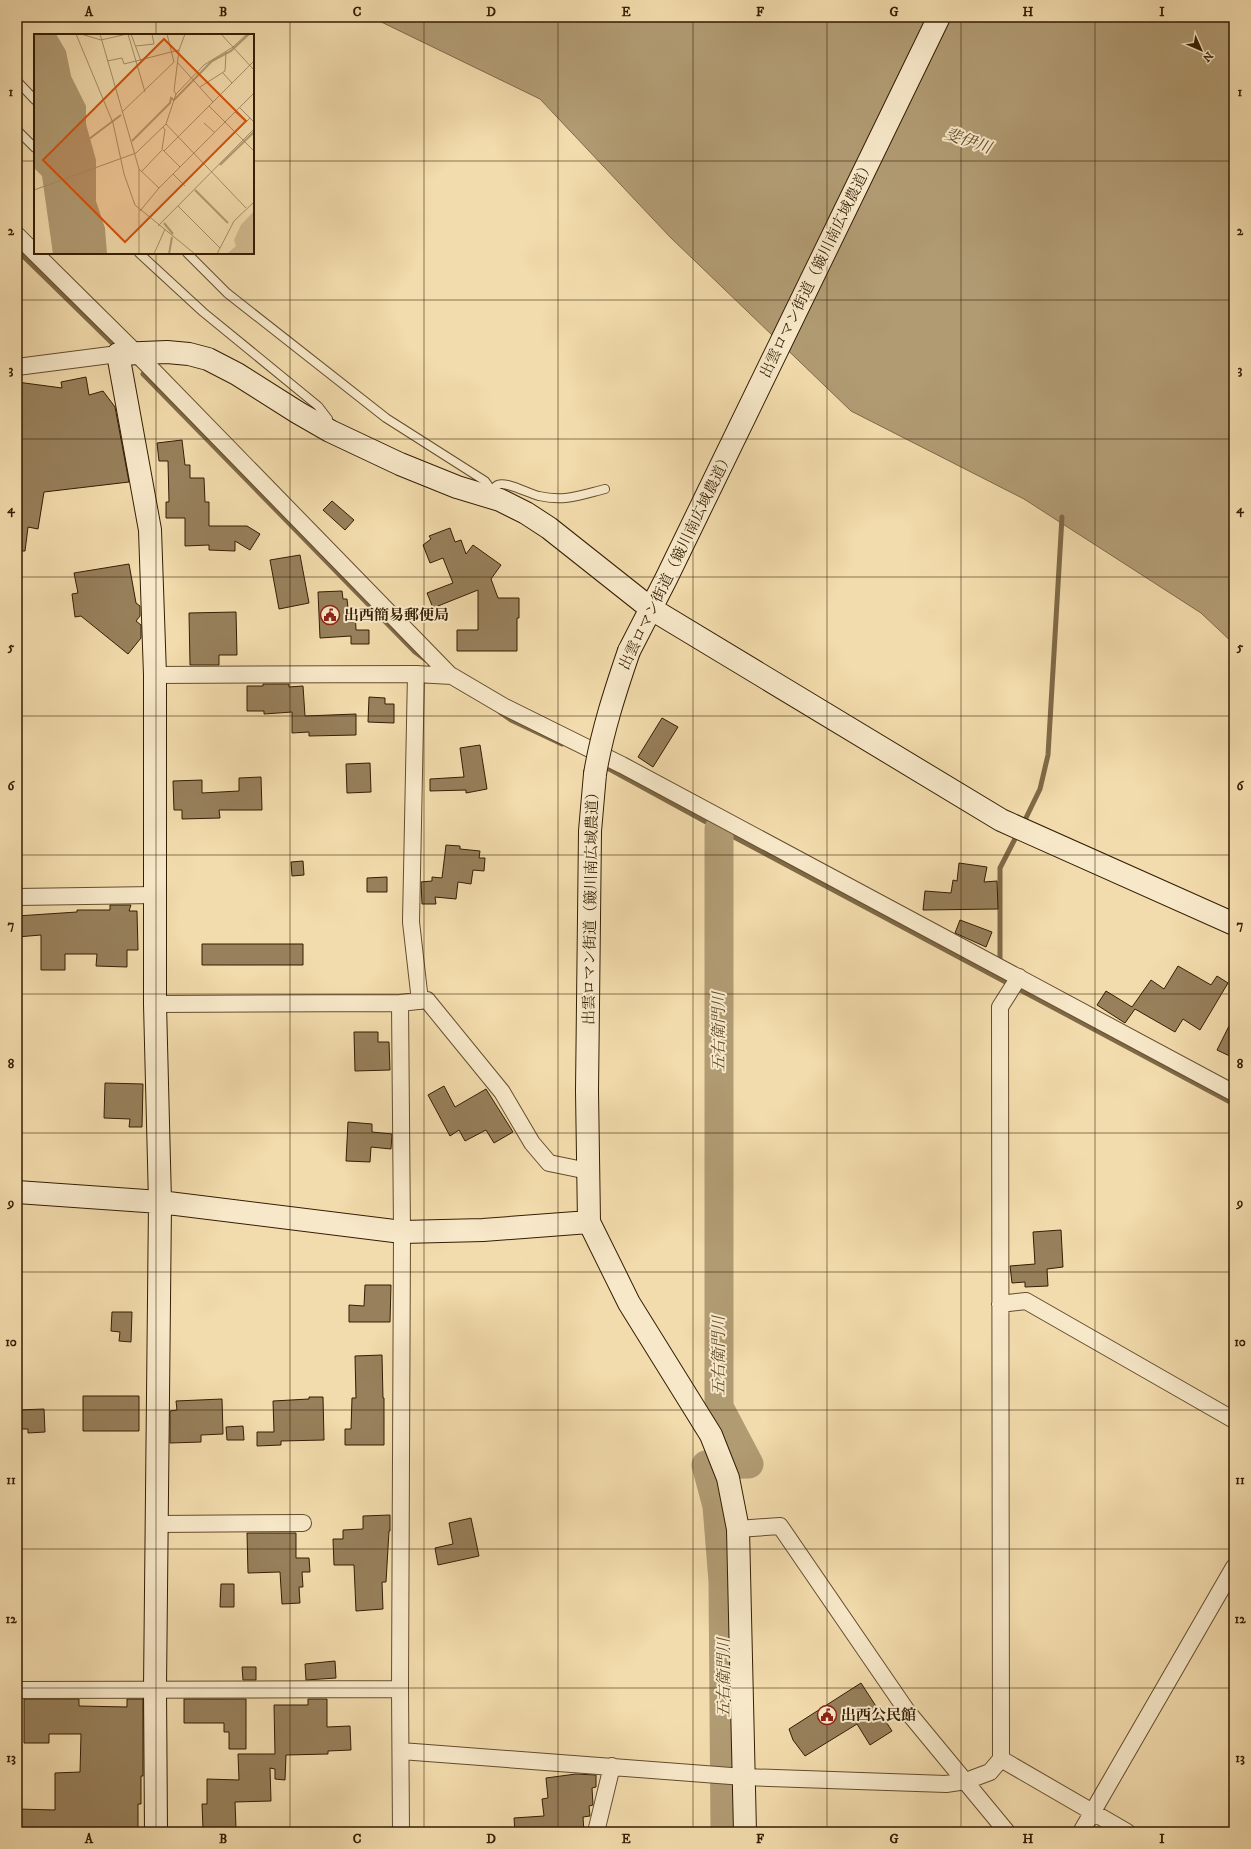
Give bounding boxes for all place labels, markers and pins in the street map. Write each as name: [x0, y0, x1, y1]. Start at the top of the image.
public building icon: 出西簡易郵便局: [319, 604, 341, 626]
place label: 出西簡易郵便局: [344, 606, 449, 625]
public building icon: 出西公民館: [816, 1704, 838, 1726]
place label: 出西公民館: [841, 1706, 916, 1725]

